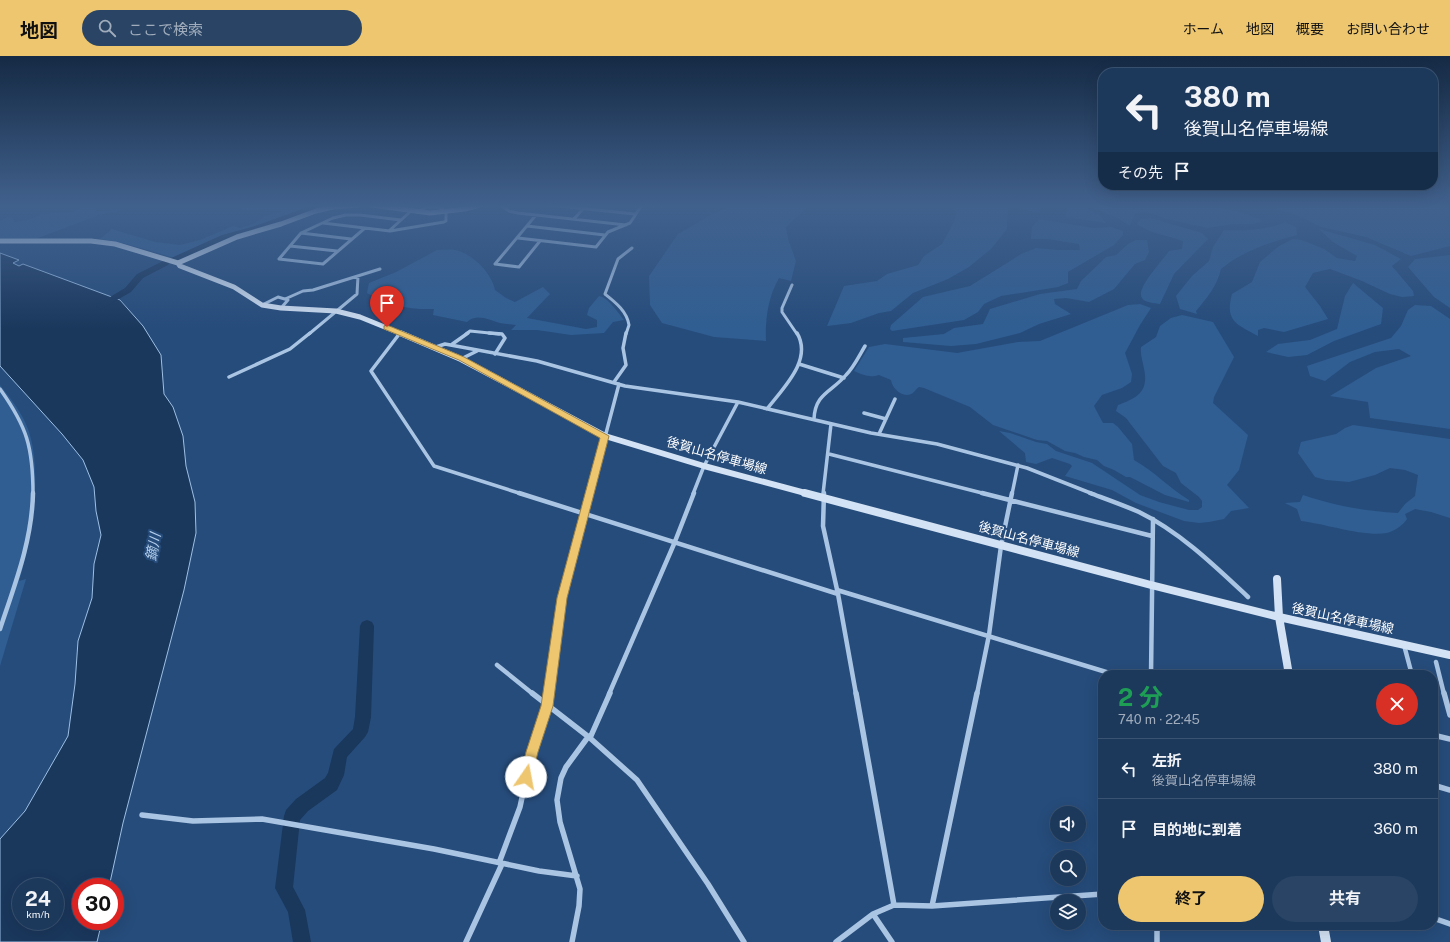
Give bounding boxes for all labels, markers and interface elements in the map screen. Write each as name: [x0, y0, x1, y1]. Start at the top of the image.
search box: [82, 10, 362, 46]
icon: search: [96, 17, 118, 39]
text: 地図: [20, 19, 58, 41]
text: ここで検索: [128, 21, 203, 38]
text: ホーム: [1182, 21, 1224, 37]
text: 地図: [1246, 21, 1274, 37]
text: 概要: [1296, 21, 1324, 37]
text: お問い合わせ: [1346, 21, 1430, 37]
text: 380 m: [1184, 80, 1271, 113]
icon: left: [1118, 84, 1170, 136]
text: 後賀山名停車場線: [1184, 118, 1328, 139]
icon: arrive: [1171, 160, 1193, 182]
text: その先: [1118, 164, 1163, 181]
pin: [370, 286, 404, 327]
icon: arrive: [376, 292, 398, 314]
street label: 後賀山名停車場線: [665, 434, 769, 477]
street label: 後賀山名停車場線: [977, 519, 1081, 560]
water label: 鏑川: [143, 530, 164, 562]
street label: 後賀山名停車場線: [1290, 600, 1395, 637]
text: 2 分: [1118, 683, 1163, 711]
button: close: [1376, 683, 1418, 725]
text: 740 m · 22:45: [1118, 712, 1200, 727]
text: 左折: [1152, 752, 1182, 769]
position arrow: [505, 756, 547, 798]
icon: left: [1118, 758, 1140, 780]
text: 380 m: [1373, 760, 1418, 777]
text: 後賀山名停車場線: [1152, 773, 1256, 788]
map controls: [1050, 806, 1086, 930]
button: sound: [1050, 806, 1086, 842]
icon: arrive: [1118, 818, 1140, 840]
text: 360 m: [1374, 820, 1418, 837]
text: 目的地に到着: [1152, 821, 1242, 838]
button: search: [1050, 850, 1086, 886]
button: 終了: [1118, 876, 1264, 922]
button: 共有: [1272, 876, 1418, 922]
speed limit sign: 30: [72, 878, 124, 930]
text: 24: [25, 887, 51, 911]
button: layers: [1050, 894, 1086, 930]
text: km/h: [26, 908, 50, 920]

